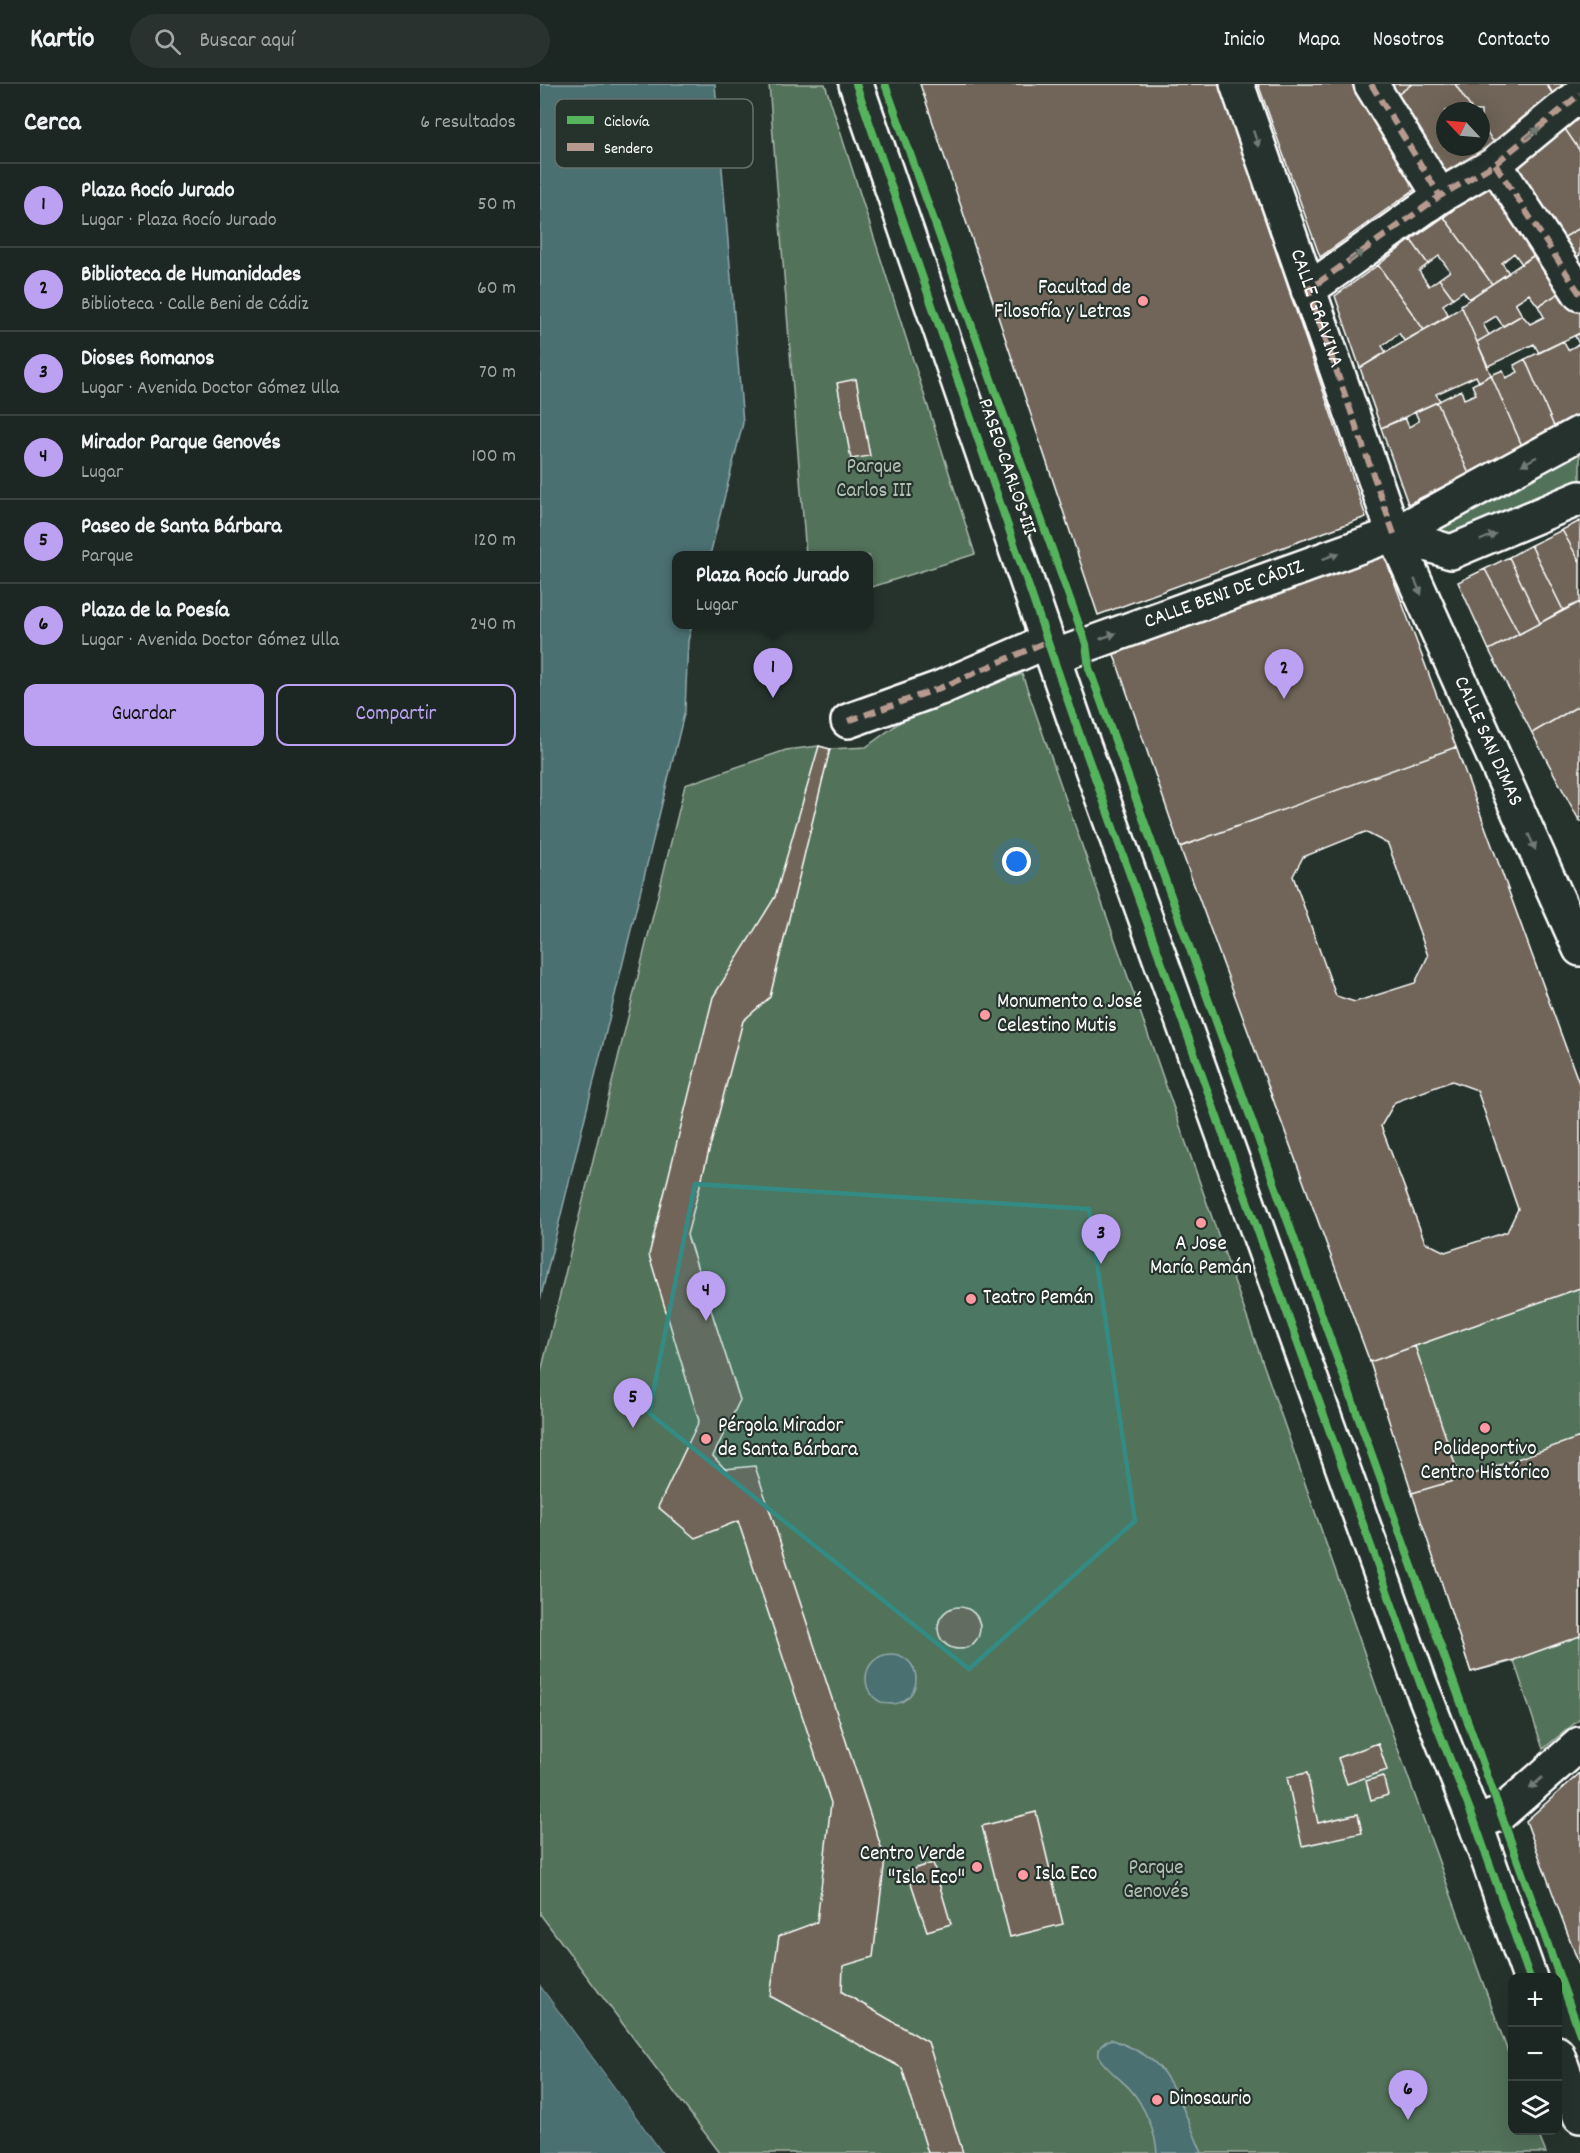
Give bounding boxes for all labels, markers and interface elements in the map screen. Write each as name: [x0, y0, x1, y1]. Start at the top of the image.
search box: [130, 14, 550, 68]
text: Kartio: [30, 21, 94, 61]
icon: search: [151, 25, 184, 58]
text: Buscar aquí: [199, 26, 295, 57]
text: Inicio: [1223, 26, 1265, 56]
text: Mapa: [1298, 26, 1340, 56]
text: Nosotros: [1373, 26, 1444, 56]
text: Contacto: [1477, 26, 1550, 56]
legend: [555, 99, 753, 168]
north arrow: [1436, 102, 1490, 156]
text: Cerca: [24, 105, 81, 142]
text: 6 resultados: [420, 109, 516, 137]
text: Ciclovía: [604, 111, 650, 134]
one-way arrow: [1525, 126, 1541, 139]
one-way arrow: [1252, 130, 1261, 148]
text: Sendero: [604, 138, 653, 161]
text: Plaza Rocío Jurado: [81, 176, 235, 207]
text: 1: [41, 191, 46, 219]
text: 50 m: [478, 191, 516, 219]
text: Lugar · Plaza Rocío Jurado: [81, 207, 277, 235]
street label: CALLE GRAVINA: [1281, 245, 1350, 372]
one-way arrow: [1347, 250, 1363, 262]
text: Biblioteca de Humanidades: [81, 260, 301, 291]
place label: Facultad de Filosofía y Letras: [994, 274, 1131, 328]
text: 2: [39, 275, 48, 303]
text: 60 m: [477, 275, 516, 303]
text: Biblioteca · Calle Beni de Cádiz: [81, 291, 309, 319]
marker: Facultad de Filosofía y Letras: [1136, 294, 1150, 308]
text: Dioses Romanos: [81, 344, 215, 375]
text: 3: [39, 359, 48, 387]
text: 70 m: [479, 359, 516, 387]
text: Lugar · Avenida Doctor Gómez Ulla: [81, 375, 339, 403]
street label: PASEO CARLOS III: [969, 395, 1044, 540]
text: Mirador Parque Genovés: [81, 428, 281, 459]
text: 4: [39, 443, 48, 471]
text: 100 m: [472, 443, 516, 471]
park label: Parque Carlos III: [836, 453, 912, 507]
one-way arrow: [1520, 456, 1537, 466]
text: Lugar: [81, 459, 123, 487]
text: Paseo de Santa Bárbara: [81, 512, 282, 543]
text: 5: [39, 527, 48, 555]
text: 120 m: [474, 527, 516, 555]
one-way arrow: [1479, 532, 1497, 541]
text: Parque: [81, 543, 133, 571]
popup: [672, 551, 873, 629]
one-way arrow: [1322, 551, 1340, 561]
street label: CALLE BENI DE CÁDIZ: [1140, 552, 1309, 638]
text: Plaza Rocío Jurado: [696, 561, 849, 592]
one-way arrow: [1413, 578, 1423, 596]
text: Lugar: [696, 592, 738, 620]
text: Plaza de la Poesía: [81, 596, 229, 627]
text: 6: [39, 611, 48, 639]
text: 240 m: [470, 611, 516, 639]
text: Lugar · Avenida Doctor Gómez Ulla: [81, 627, 339, 655]
one-way arrow: [1099, 631, 1117, 640]
pin: 1: [754, 648, 792, 698]
pin: 2: [1264, 650, 1304, 699]
street label: CALLE SAN DIMAS: [1445, 672, 1529, 811]
button: Guardar: [24, 684, 264, 746]
button: Compartir: [276, 684, 516, 746]
one-way arrow: [1527, 833, 1536, 850]
your location: [1002, 847, 1031, 876]
place label: Monumento a José Celestino Mutis: [997, 988, 1142, 1042]
marker: Monumento a José Celestino Mutis: [978, 1008, 992, 1022]
pin: 3: [1082, 1214, 1120, 1264]
marker: A Jose María Pemán: [1194, 1216, 1208, 1230]
place label: A Jose María Pemán: [1150, 1230, 1252, 1284]
pin: 4: [686, 1272, 726, 1321]
place label: Teatro Pemán: [983, 1284, 1094, 1314]
marker: Teatro Pemán: [964, 1292, 978, 1306]
pin: 5: [614, 1378, 652, 1428]
place label: Pérgola Mirador de Santa Bárbara: [718, 1412, 859, 1466]
marker: Polideportivo Centro Histórico: [1478, 1421, 1492, 1435]
marker: Pérgola Mirador de Santa Bárbara: [699, 1432, 713, 1446]
place label: Polideportivo Centro Histórico: [1421, 1435, 1549, 1489]
one-way arrow: [1528, 1776, 1544, 1789]
place label: Centro Verde "Isla Eco": [860, 1840, 965, 1894]
park label: Parque Genovés: [1123, 1854, 1189, 1908]
marker: Centro Verde "Isla Eco": [970, 1860, 984, 1874]
place label: Isla Eco: [1035, 1860, 1097, 1890]
marker: Isla Eco: [1016, 1868, 1030, 1882]
map controls: [1508, 1973, 1562, 2135]
button: +: [1508, 1973, 1562, 2027]
button: −: [1508, 2027, 1562, 2081]
pin: 6: [1388, 2070, 1428, 2120]
button: layers: [1508, 2081, 1562, 2135]
place label: Dinosaurio: [1169, 2085, 1251, 2115]
marker: Dinosaurio: [1150, 2093, 1164, 2107]

